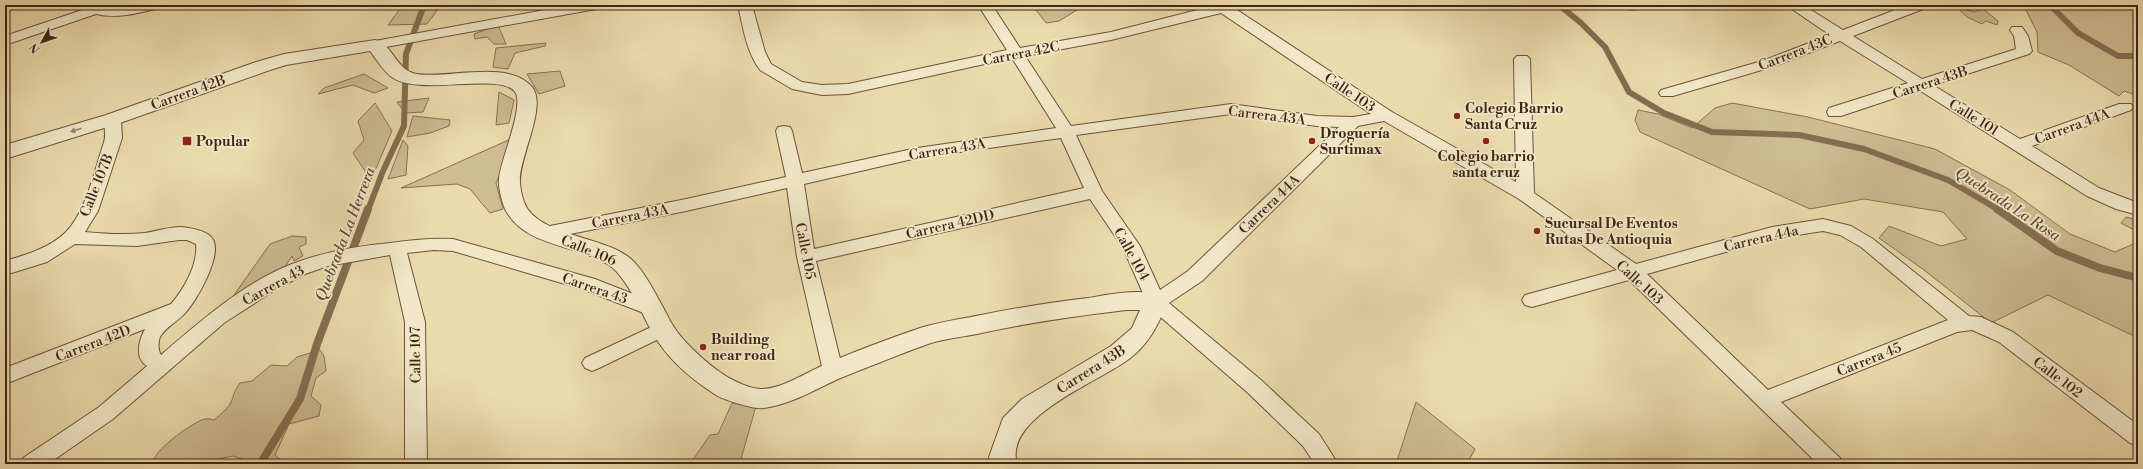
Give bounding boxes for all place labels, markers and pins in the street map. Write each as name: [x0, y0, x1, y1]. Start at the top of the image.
place label: Colegio Barrio Santa Cruz: [1465, 100, 1564, 134]
marker: Colegio Barrio Santa Cruz: [1452, 111, 1462, 121]
place label: Droguería Surtimax: [1320, 125, 1390, 159]
place label: Popular: [196, 133, 250, 151]
marker: Popular: [181, 135, 193, 147]
marker: Droguería Surtimax: [1307, 136, 1317, 146]
marker: Colegio barrio santa cruz: [1481, 136, 1491, 146]
place label: Colegio barrio santa cruz: [1438, 148, 1534, 182]
place label: Sucursal De Eventos Rutas De Antioquia: [1545, 215, 1678, 249]
marker: Sucursal De Eventos Rutas De Antioquia: [1532, 226, 1542, 236]
place label: Building near road: [711, 331, 776, 365]
marker: Building near road: [698, 342, 708, 352]

